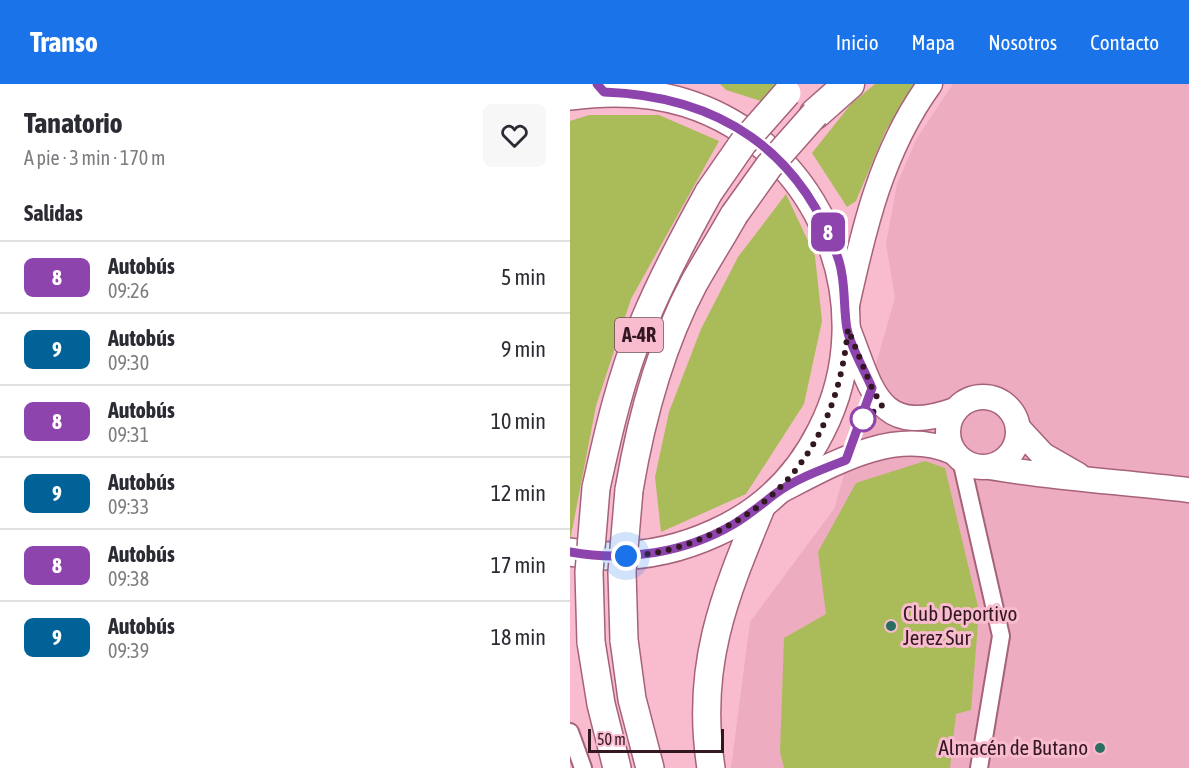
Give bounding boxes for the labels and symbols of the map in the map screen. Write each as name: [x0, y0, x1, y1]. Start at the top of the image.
line badge: 8: [808, 212, 848, 252]
road number: A-4R: [615, 318, 663, 352]
unlabelled marker: [850, 406, 876, 432]
your location: [611, 541, 641, 571]
place label: Club Deportivo Jerez Sur: [903, 601, 1017, 649]
marker: Club Deportivo Jerez Sur: [884, 619, 898, 633]
scale bar: [588, 726, 724, 754]
place label: Almacén de Butano: [939, 735, 1088, 759]
marker: Almacén de Butano: [1093, 741, 1107, 755]

